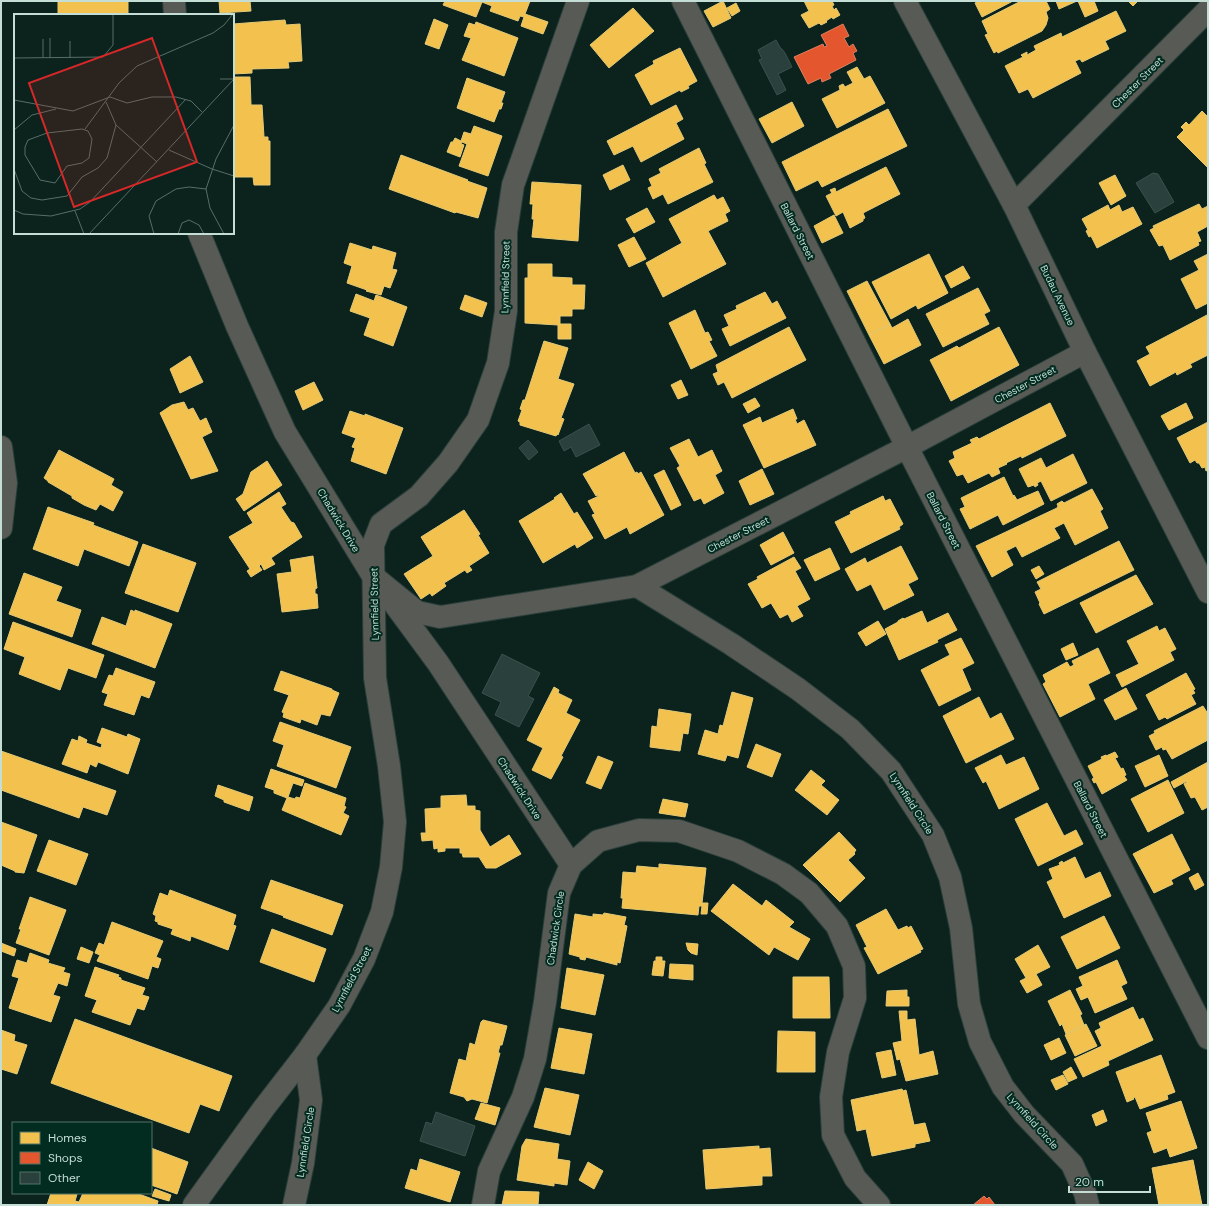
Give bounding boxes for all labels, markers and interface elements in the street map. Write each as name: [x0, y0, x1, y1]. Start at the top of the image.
inset map: [14, 14, 234, 234]
street label: Chester Street: [1109, 54, 1166, 111]
street label: Ballard Street: [778, 201, 817, 262]
street label: Lynnfield Street: [498, 241, 513, 313]
street label: Budau Avenue: [1037, 263, 1078, 328]
street label: Chester Street: [992, 363, 1058, 406]
street label: Chadwick Drive: [315, 486, 363, 555]
street label: Ballard Street: [924, 490, 963, 551]
street label: Chester Street: [705, 513, 771, 556]
street label: Lynnfield Street: [367, 568, 382, 640]
street label: Chadwick Drive: [495, 755, 545, 822]
street label: Lynnfield Circle: [887, 770, 937, 837]
street label: Ballard Street: [1071, 779, 1110, 840]
street label: Chadwick Circle: [544, 890, 567, 966]
street label: Lynnfield Street: [329, 944, 374, 1014]
street label: Lynnfield Circle: [1004, 1091, 1061, 1152]
street label: Lynnfield Circle: [294, 1106, 318, 1178]
legend: [12, 1122, 152, 1194]
text: Homes: [48, 1130, 87, 1146]
text: Shops: [48, 1150, 83, 1166]
scale bar: [1069, 1168, 1150, 1194]
text: Other: [48, 1170, 81, 1186]
text: 20 m: [1075, 1174, 1104, 1190]

